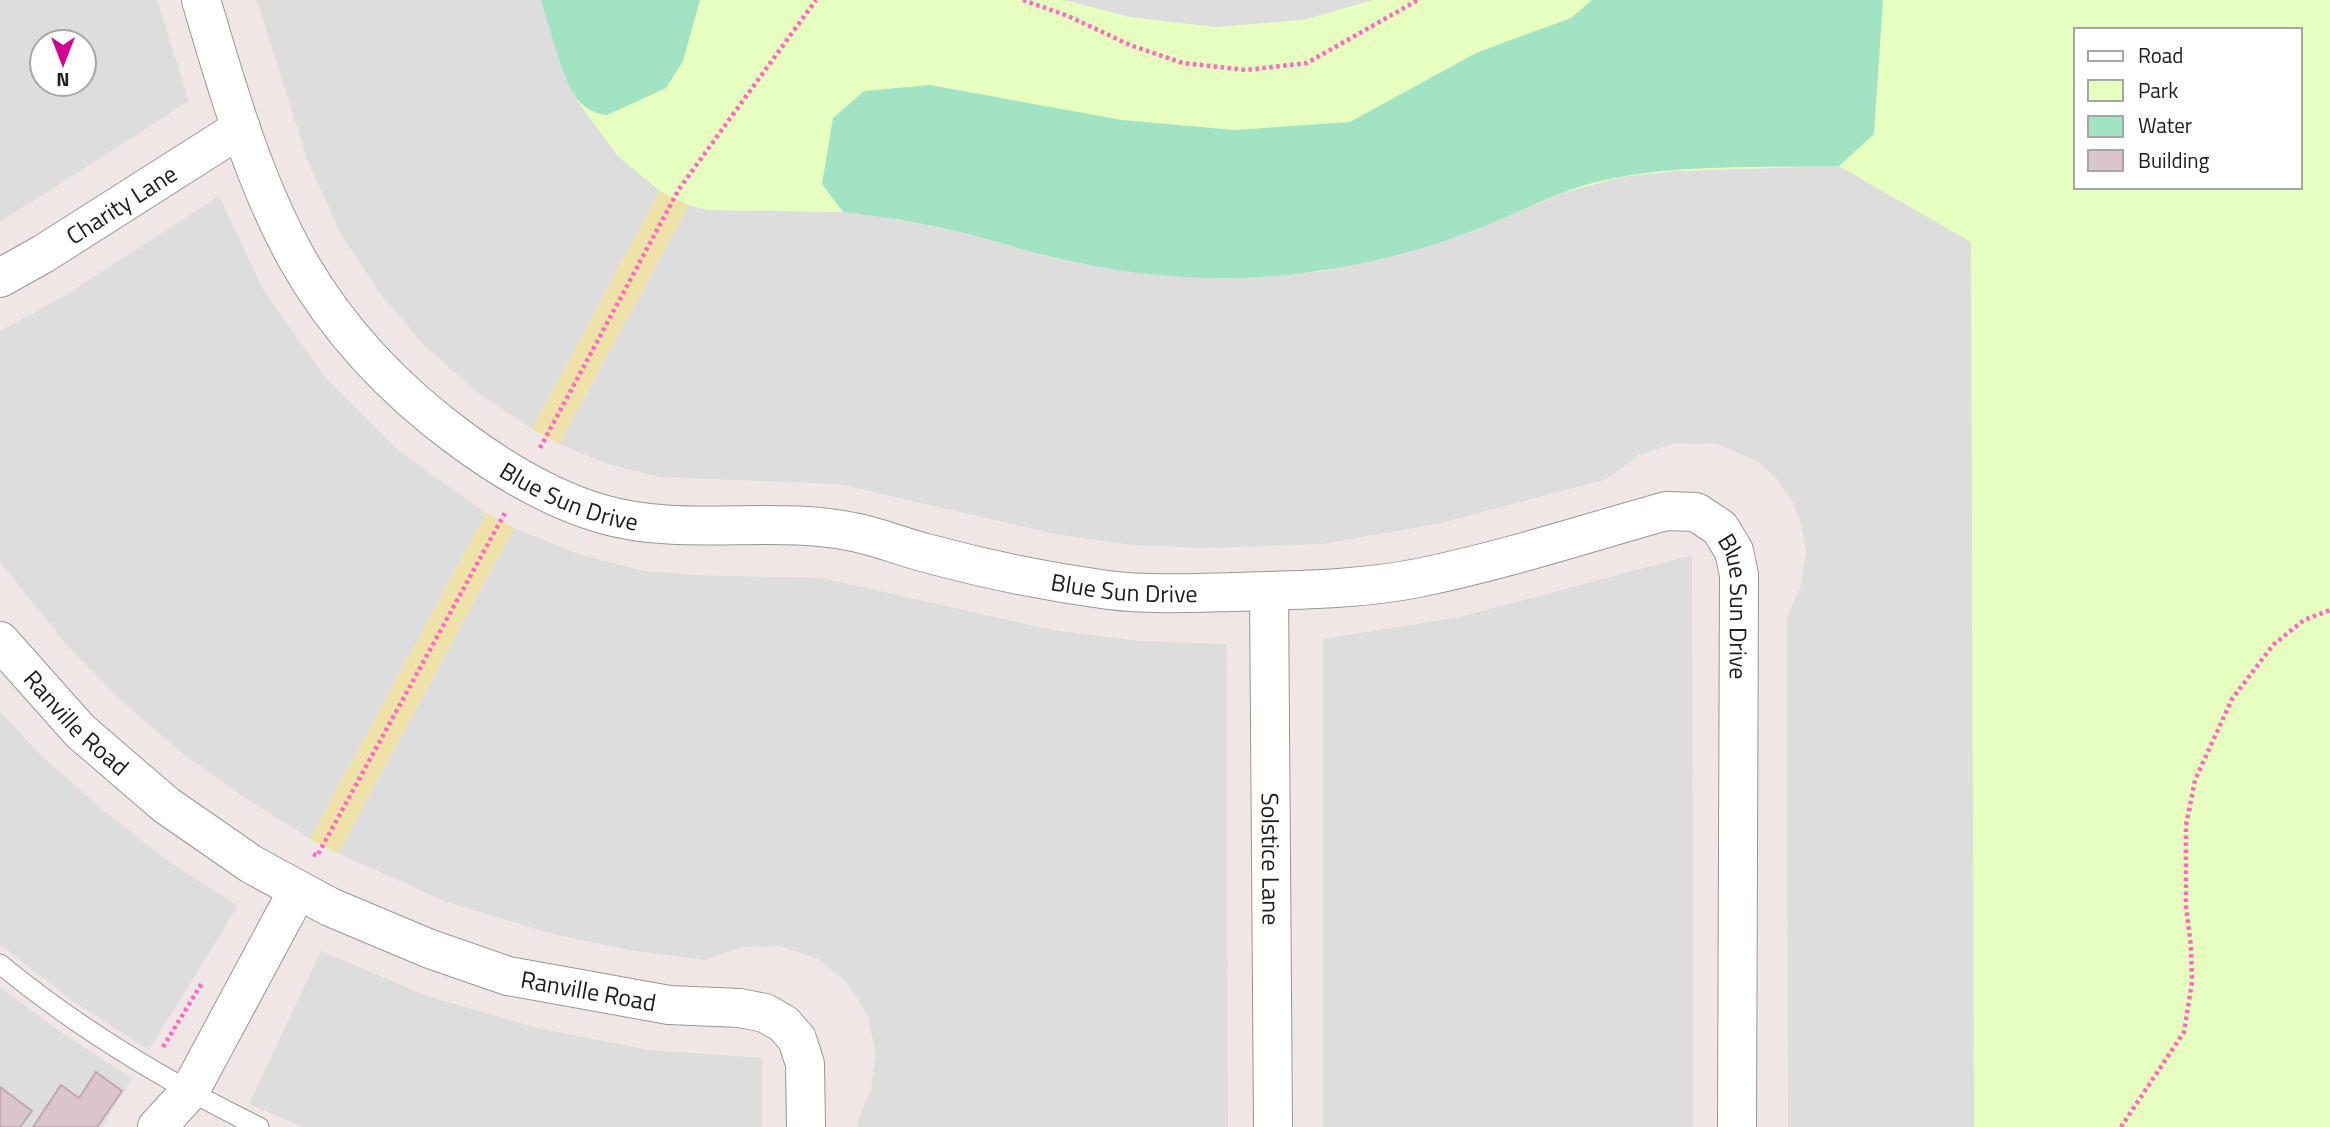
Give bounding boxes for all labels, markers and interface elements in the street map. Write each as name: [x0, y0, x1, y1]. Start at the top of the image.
north arrow: [28, 28, 98, 98]
legend: [2074, 28, 2302, 189]
text: Road: [2138, 39, 2183, 71]
text: N: [56, 66, 70, 95]
text: Park: [2138, 74, 2178, 106]
text: Water: [2138, 109, 2192, 141]
text: Building: [2138, 144, 2210, 176]
street label: Charity Lane: [59, 155, 184, 253]
street label: Blue Sun Drive: [493, 452, 641, 539]
street label: Blue Sun Drive: [1709, 526, 1757, 679]
street label: Blue Sun Drive: [1048, 563, 1198, 611]
street label: Ranville Road: [15, 662, 137, 784]
street label: Solstice Lane: [1253, 793, 1289, 925]
street label: Ranville Road: [518, 961, 659, 1020]

